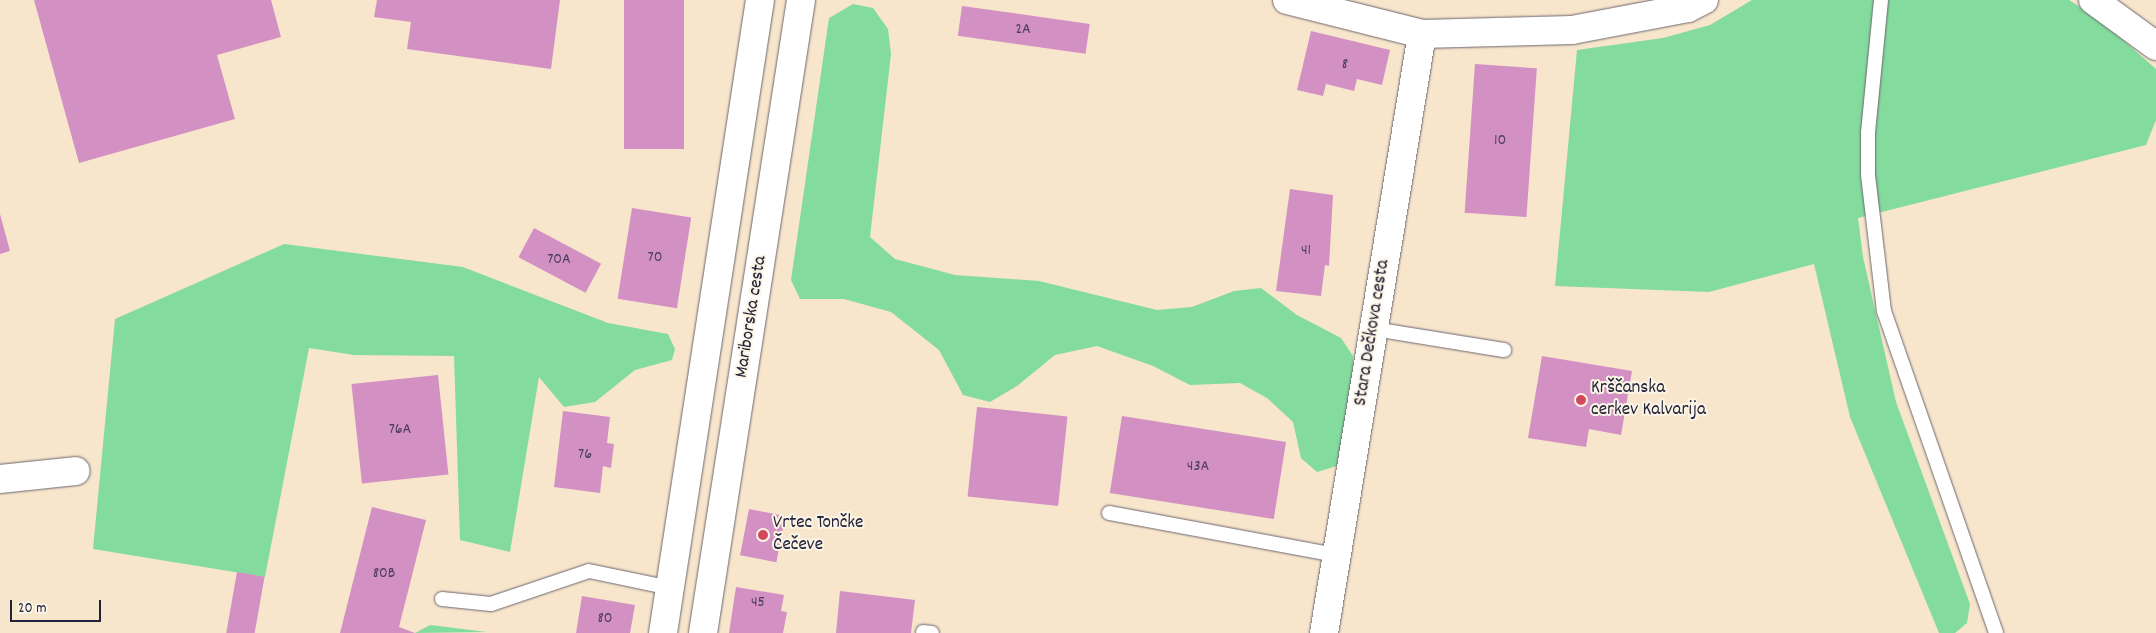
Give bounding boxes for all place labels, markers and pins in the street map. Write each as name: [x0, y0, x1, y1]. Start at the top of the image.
place label: Krščanska cerkev Kalvarija: [1591, 378, 1706, 422]
marker: Krščanska cerkev Kalvarija: [1575, 394, 1587, 406]
place label: Vrtec Tončke Čečeve: [773, 513, 863, 557]
marker: Vrtec Tončke Čečeve: [757, 529, 769, 541]

